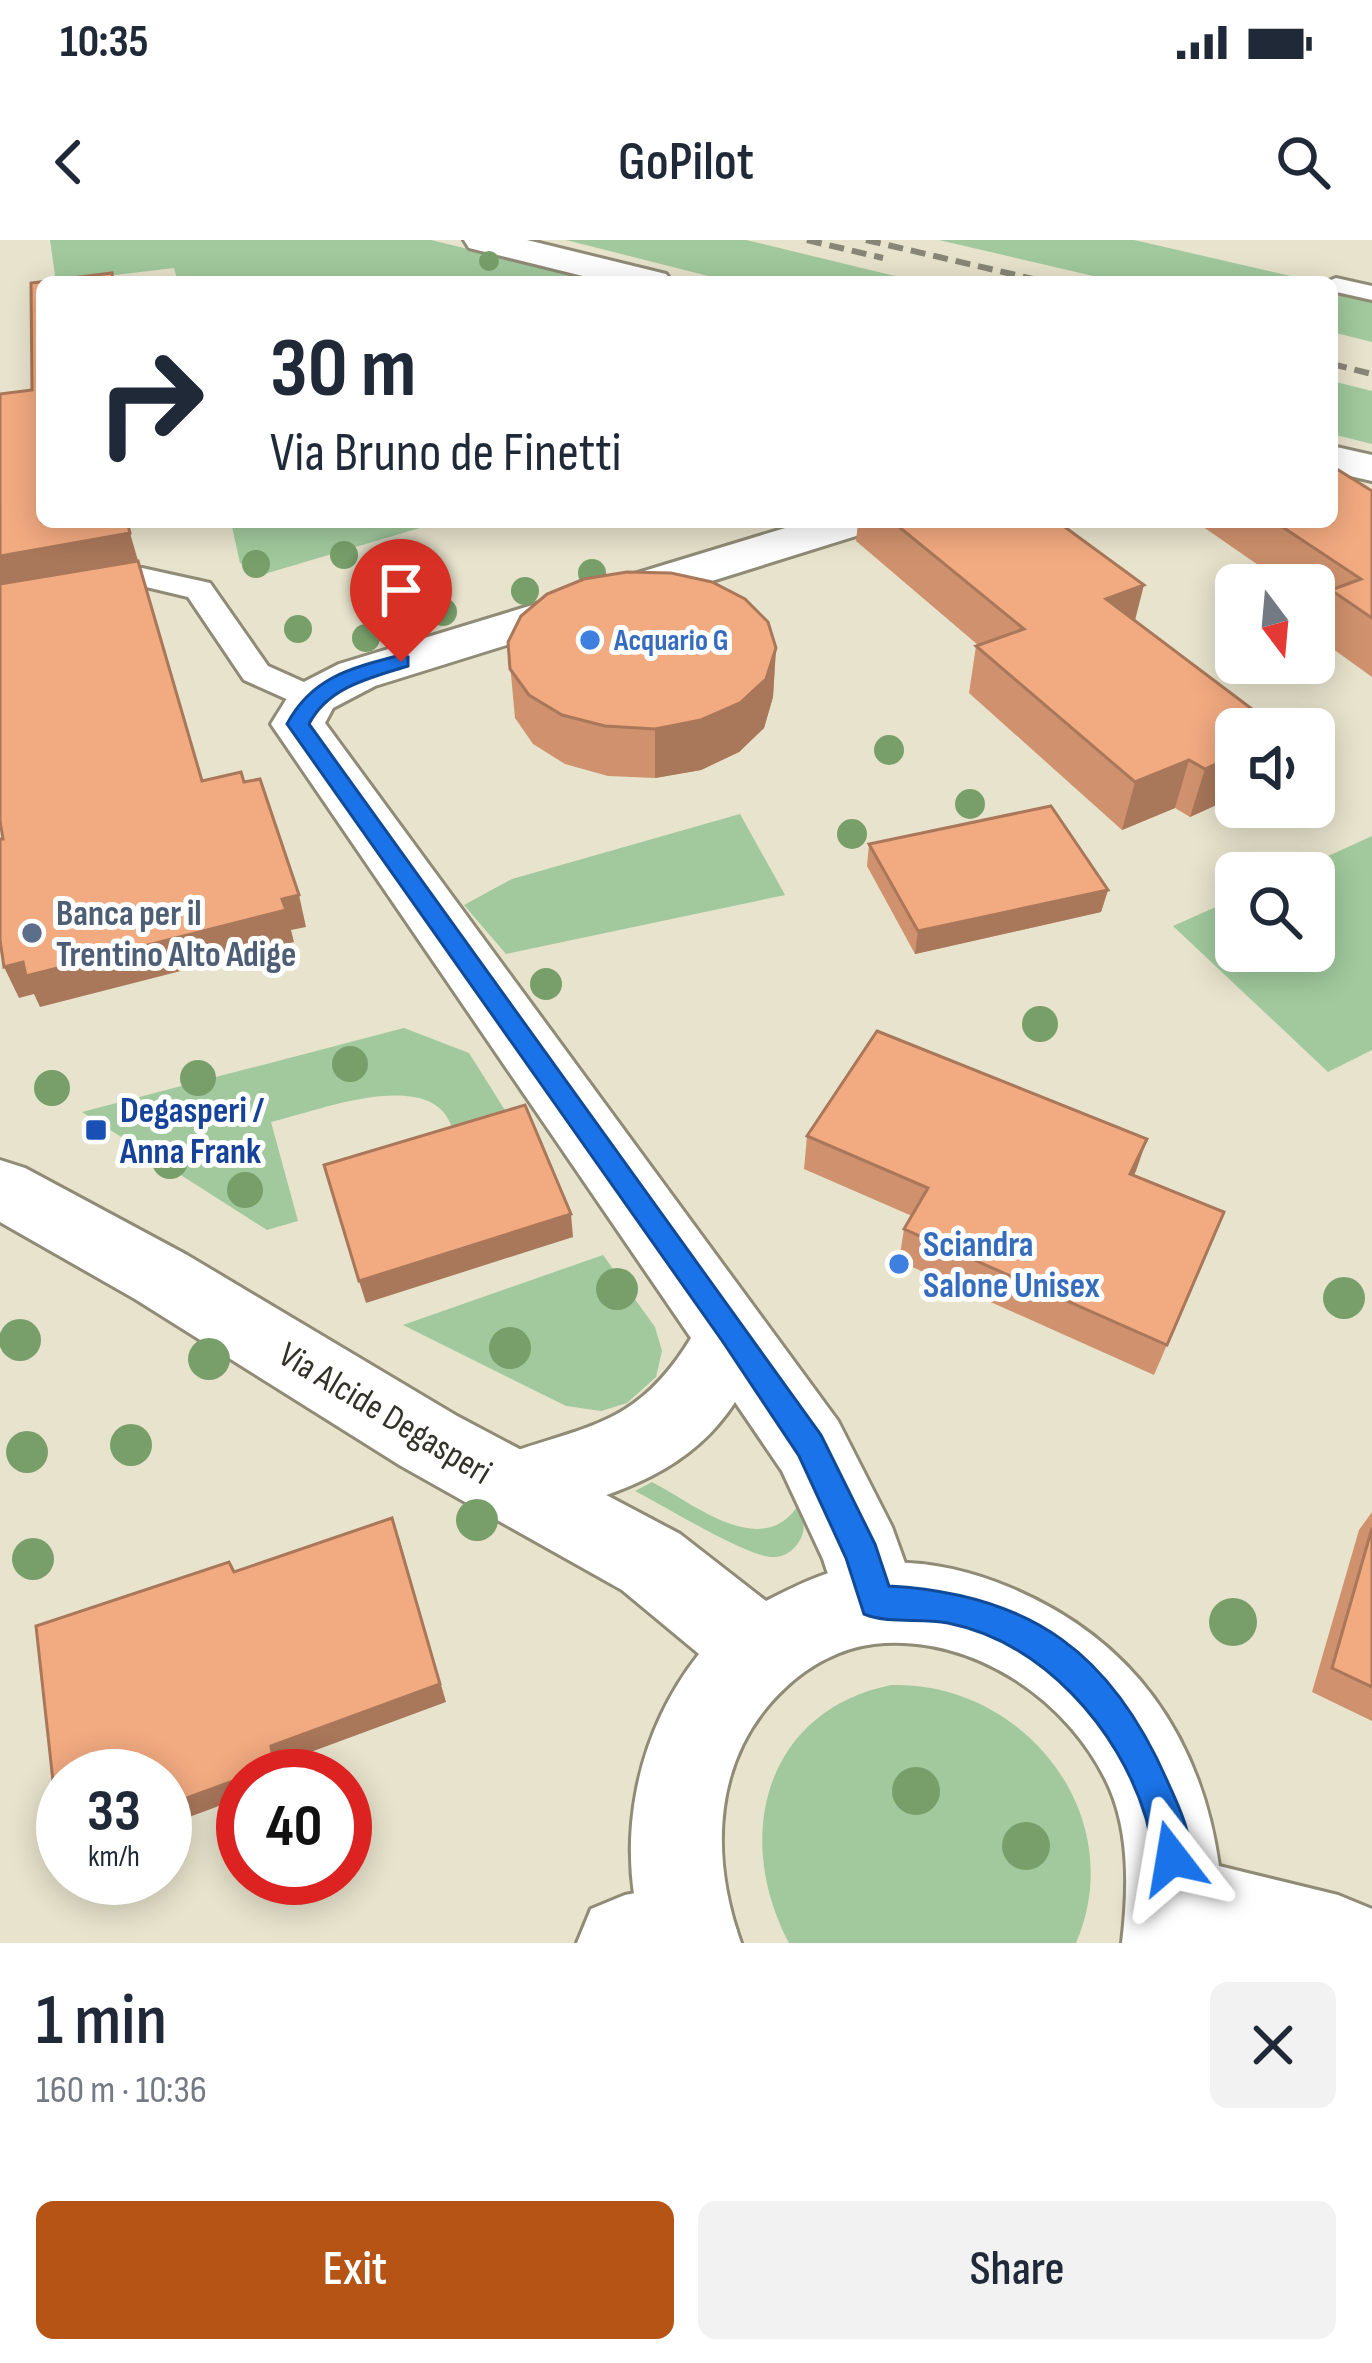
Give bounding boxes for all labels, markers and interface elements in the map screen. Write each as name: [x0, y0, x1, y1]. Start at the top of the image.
text: 10:35: [60, 15, 148, 70]
icon: back: [36, 129, 102, 195]
icon: search: [1270, 129, 1336, 195]
text: GoPilot: [618, 130, 754, 195]
text: 30 m: [270, 319, 416, 420]
icon: right: [72, 324, 228, 480]
text: Via Bruno de Finetti: [270, 421, 622, 486]
pin: [350, 539, 452, 662]
icon: arrive: [368, 557, 434, 623]
north arrow: [1215, 564, 1335, 684]
map controls: [1215, 564, 1335, 972]
place label: Acquario G: [613, 623, 728, 659]
marker: Acquario G: [577, 627, 603, 653]
button: sound: [1215, 708, 1335, 828]
button: search: [1215, 852, 1335, 972]
place label: Banca per il Trentino Alto Adige: [56, 893, 296, 977]
marker: Banca per il Trentino Alto Adige: [19, 920, 45, 946]
place label: Degasperi / Anna Frank: [119, 1090, 264, 1174]
marker: Degasperi / Anna Frank: [83, 1117, 109, 1143]
place label: Sciandra Salone Unisex: [923, 1224, 1100, 1308]
marker: Sciandra Salone Unisex: [886, 1251, 912, 1277]
street label: Via Alcide Degasperi: [271, 1334, 499, 1495]
speed limit sign: 40: [216, 1749, 372, 1905]
text: 33: [87, 1776, 141, 1848]
position arrow: [1109, 1795, 1235, 1921]
text: km/h: [88, 1839, 140, 1875]
text: 1 min: [36, 1978, 167, 2065]
button: close: [1210, 1982, 1336, 2108]
text: 160 m · 10:36: [36, 2067, 207, 2114]
button: Exit: [36, 2201, 674, 2339]
button: Share: [698, 2201, 1336, 2339]

